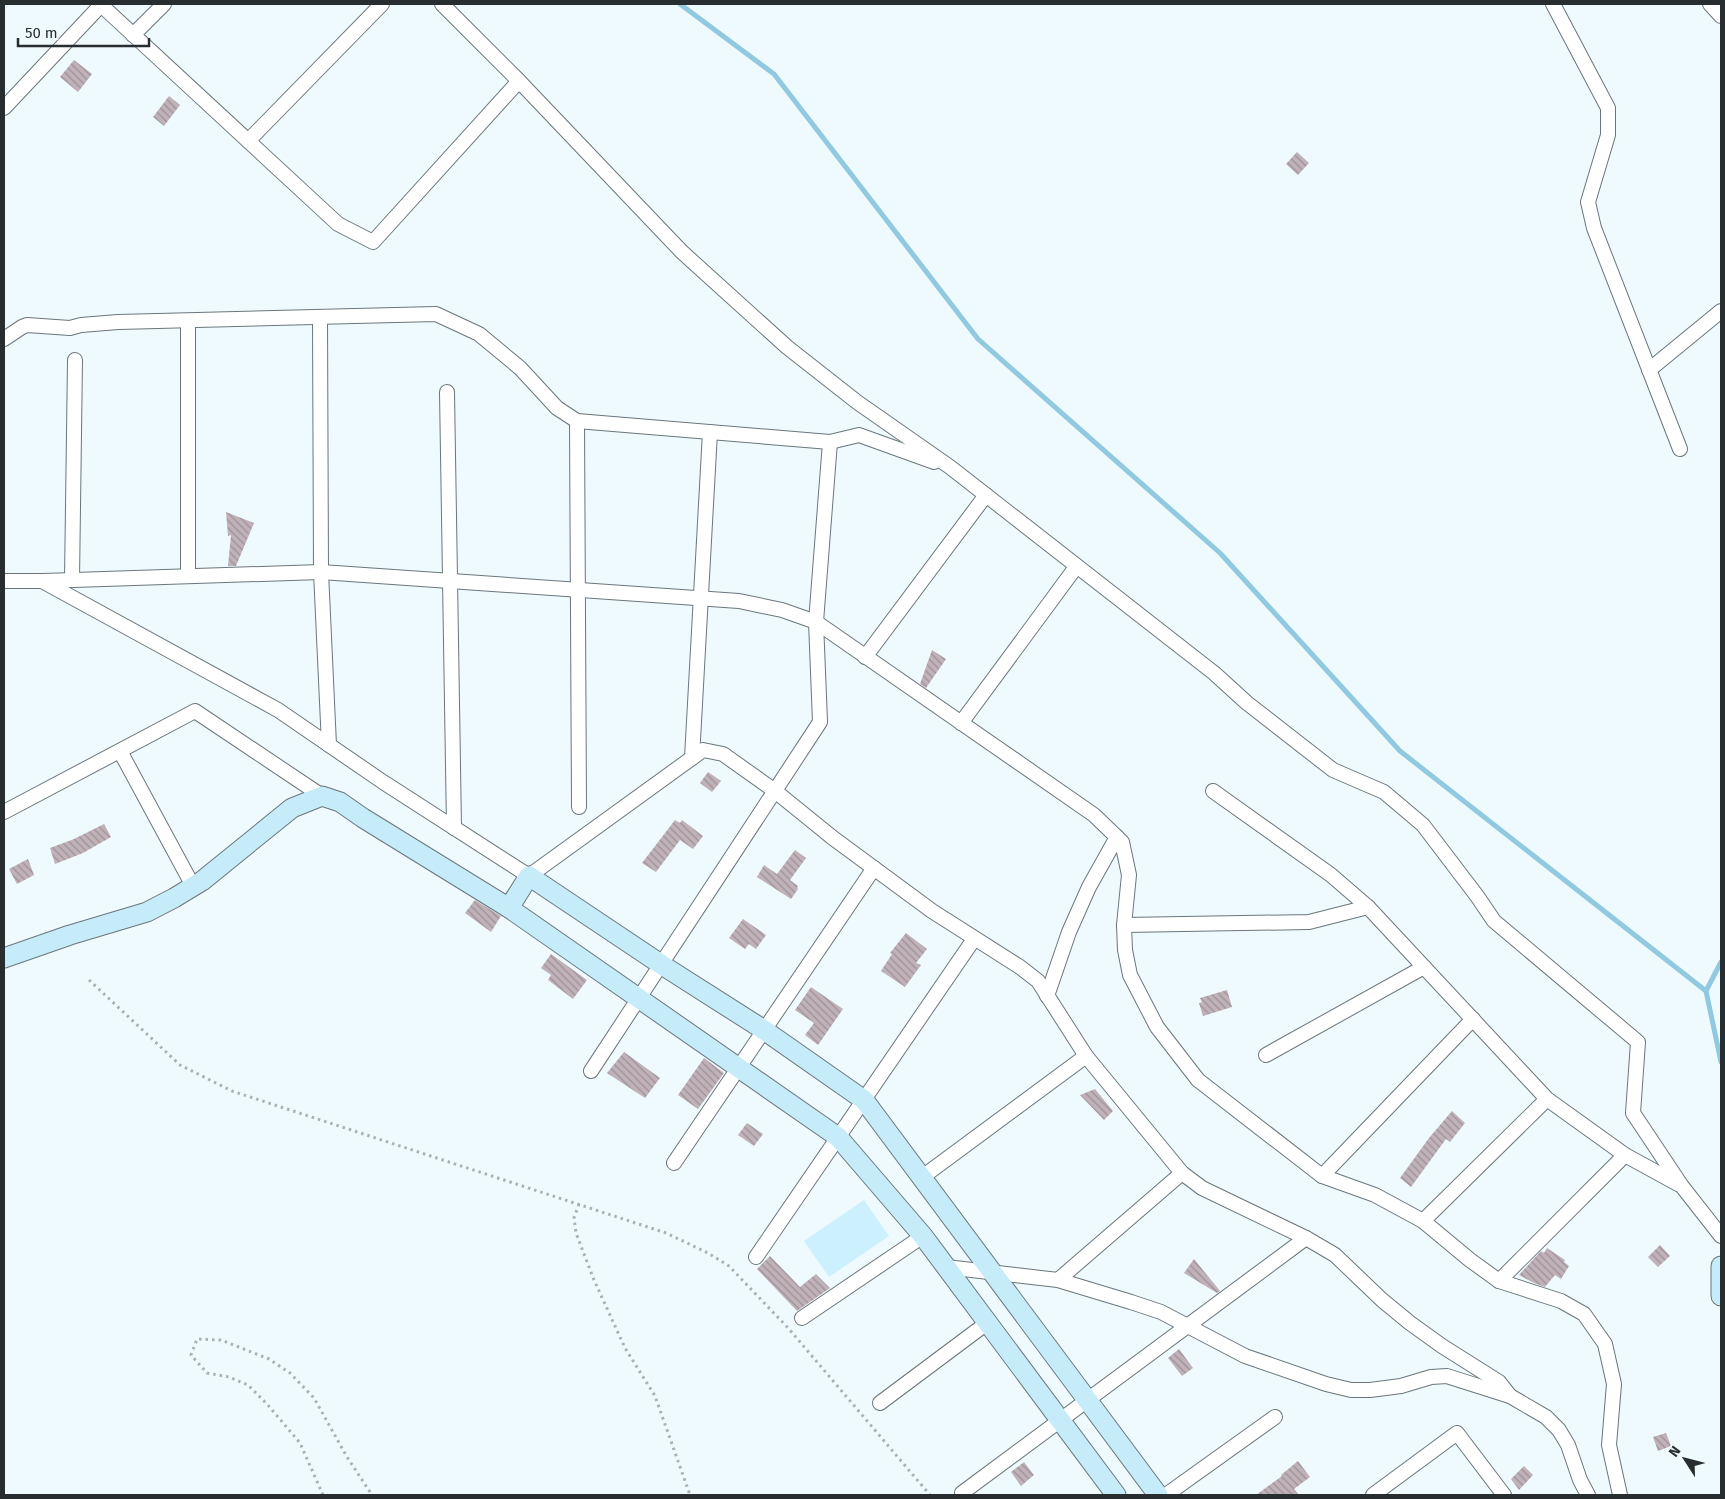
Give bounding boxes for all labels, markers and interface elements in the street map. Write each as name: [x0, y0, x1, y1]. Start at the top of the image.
scale bar: [18, 15, 149, 47]
text: 50 m: [25, 24, 58, 42]
north arrow: [1660, 1434, 1710, 1484]
text: N: [1665, 1443, 1684, 1460]

